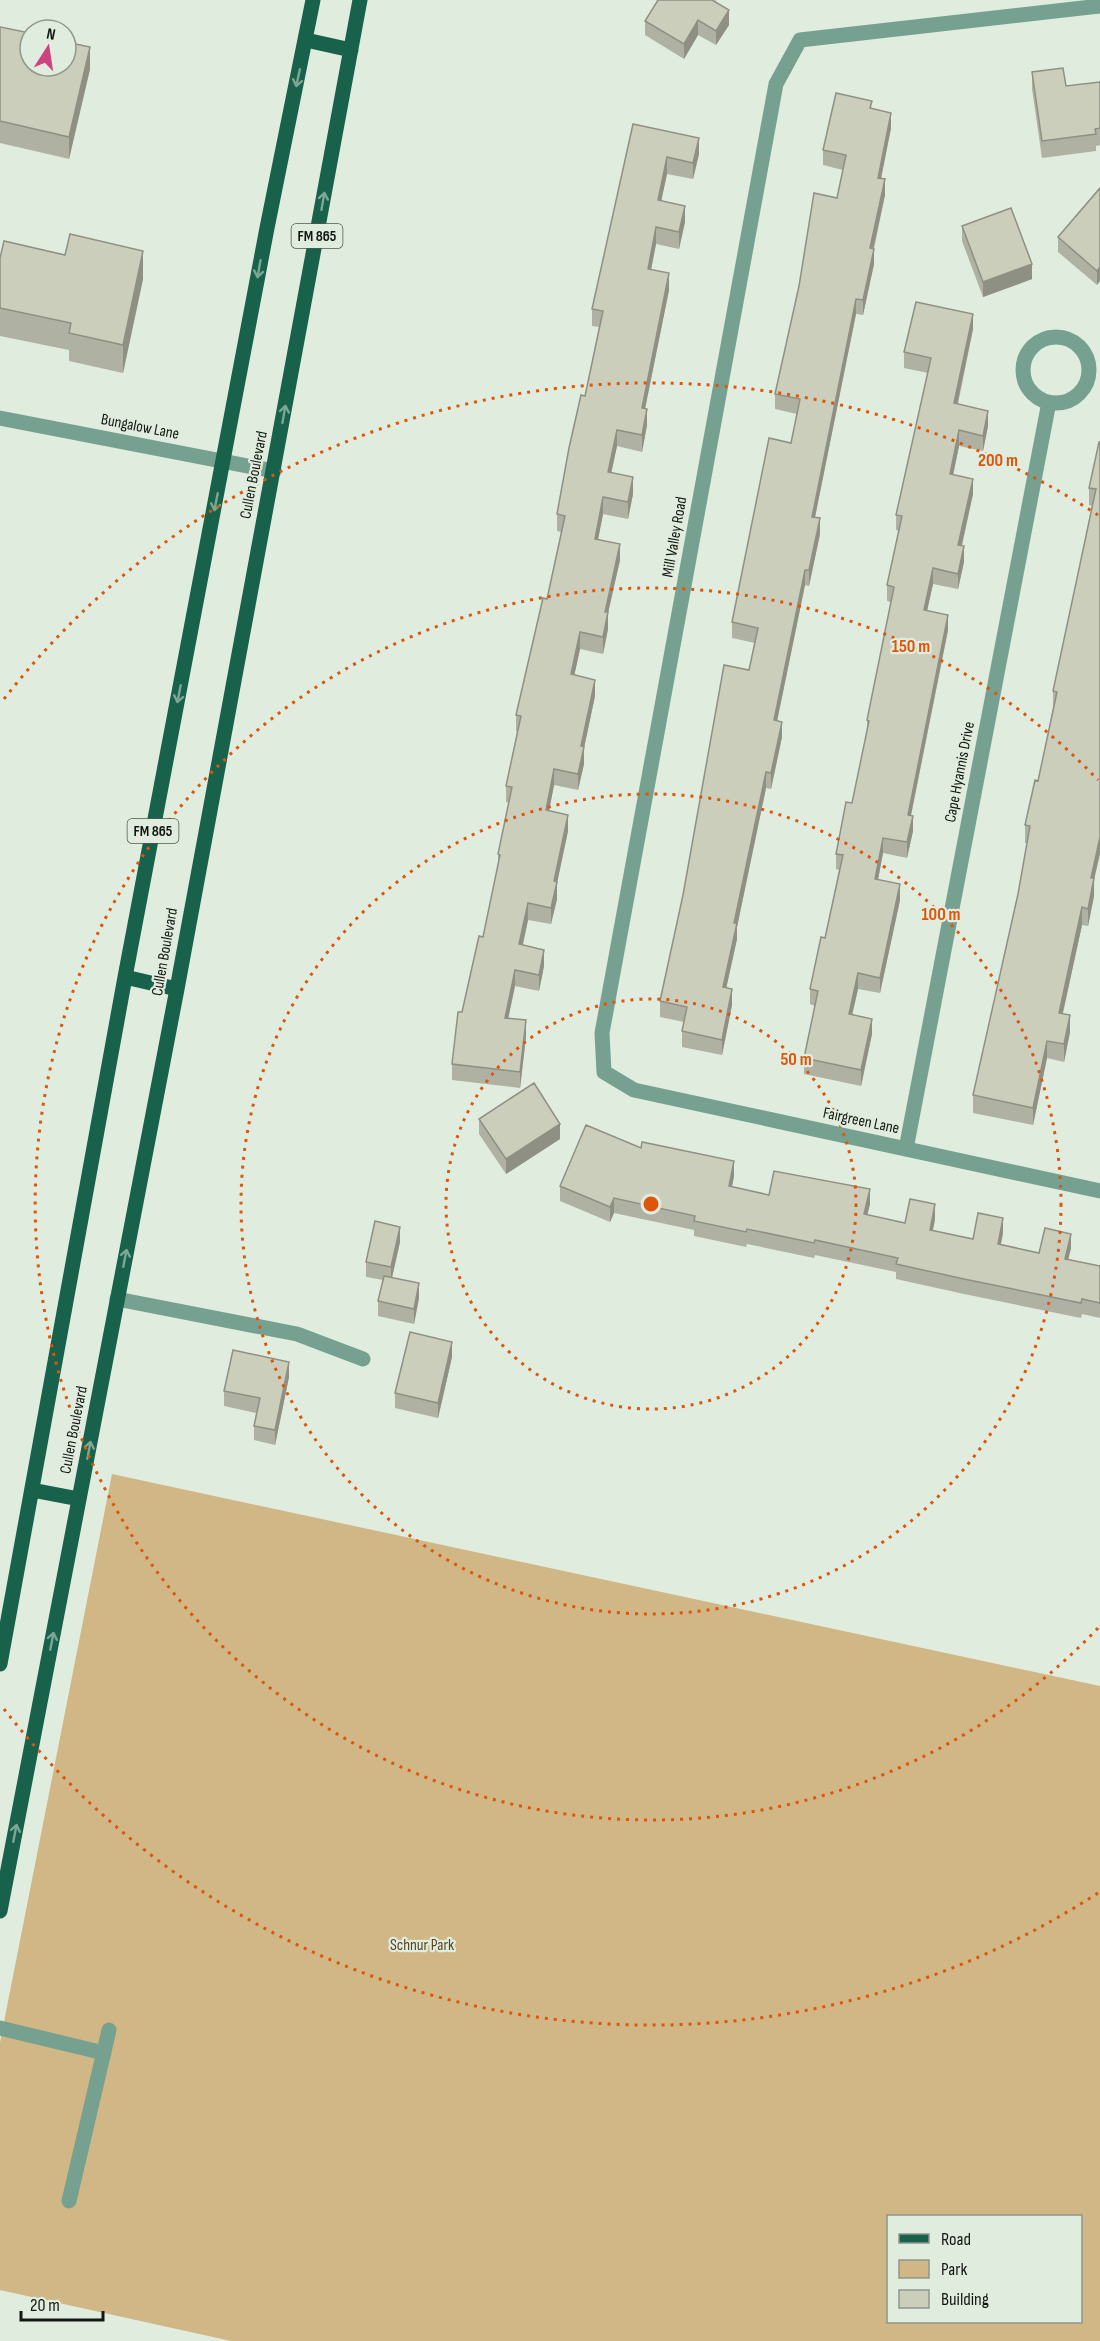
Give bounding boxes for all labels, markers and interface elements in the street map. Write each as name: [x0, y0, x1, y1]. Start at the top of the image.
north arrow: [18, 18, 78, 78]
text: N: [45, 25, 57, 45]
one-way arrow: [292, 68, 303, 87]
one-way arrow: [318, 192, 329, 212]
road number: FM 865: [292, 224, 342, 248]
one-way arrow: [253, 259, 264, 278]
one-way arrow: [279, 405, 290, 424]
street label: Bungalow Lane: [99, 410, 181, 444]
street label: Cullen Boulevard: [236, 429, 272, 521]
text: 200 m: [978, 450, 1018, 471]
one-way arrow: [210, 492, 221, 511]
street label: Mill Valley Road: [659, 495, 691, 579]
text: 150 m: [892, 636, 930, 657]
one-way arrow: [173, 683, 184, 703]
street label: Cape Hyannis Drive: [941, 720, 979, 824]
road number: FM 865: [128, 819, 178, 843]
text: 100 m: [922, 904, 961, 925]
street label: Cullen Boulevard: [148, 907, 182, 997]
text: 50 m: [780, 1049, 812, 1070]
street label: Fairgreen Lane: [821, 1104, 901, 1138]
centre of rings: [641, 1194, 661, 1214]
one-way arrow: [120, 1249, 131, 1268]
street label: Cullen Boulevard: [56, 1384, 92, 1476]
one-way arrow: [83, 1440, 94, 1460]
one-way arrow: [47, 1632, 58, 1651]
one-way arrow: [10, 1823, 21, 1843]
park label: Schnur Park: [390, 1936, 454, 1955]
legend: [887, 2215, 1082, 2323]
text: Road: [941, 2229, 971, 2250]
text: Park: [941, 2259, 967, 2280]
scale bar: [21, 2284, 104, 2322]
text: Building: [941, 2289, 989, 2310]
text: 20 m: [30, 2295, 60, 2316]

